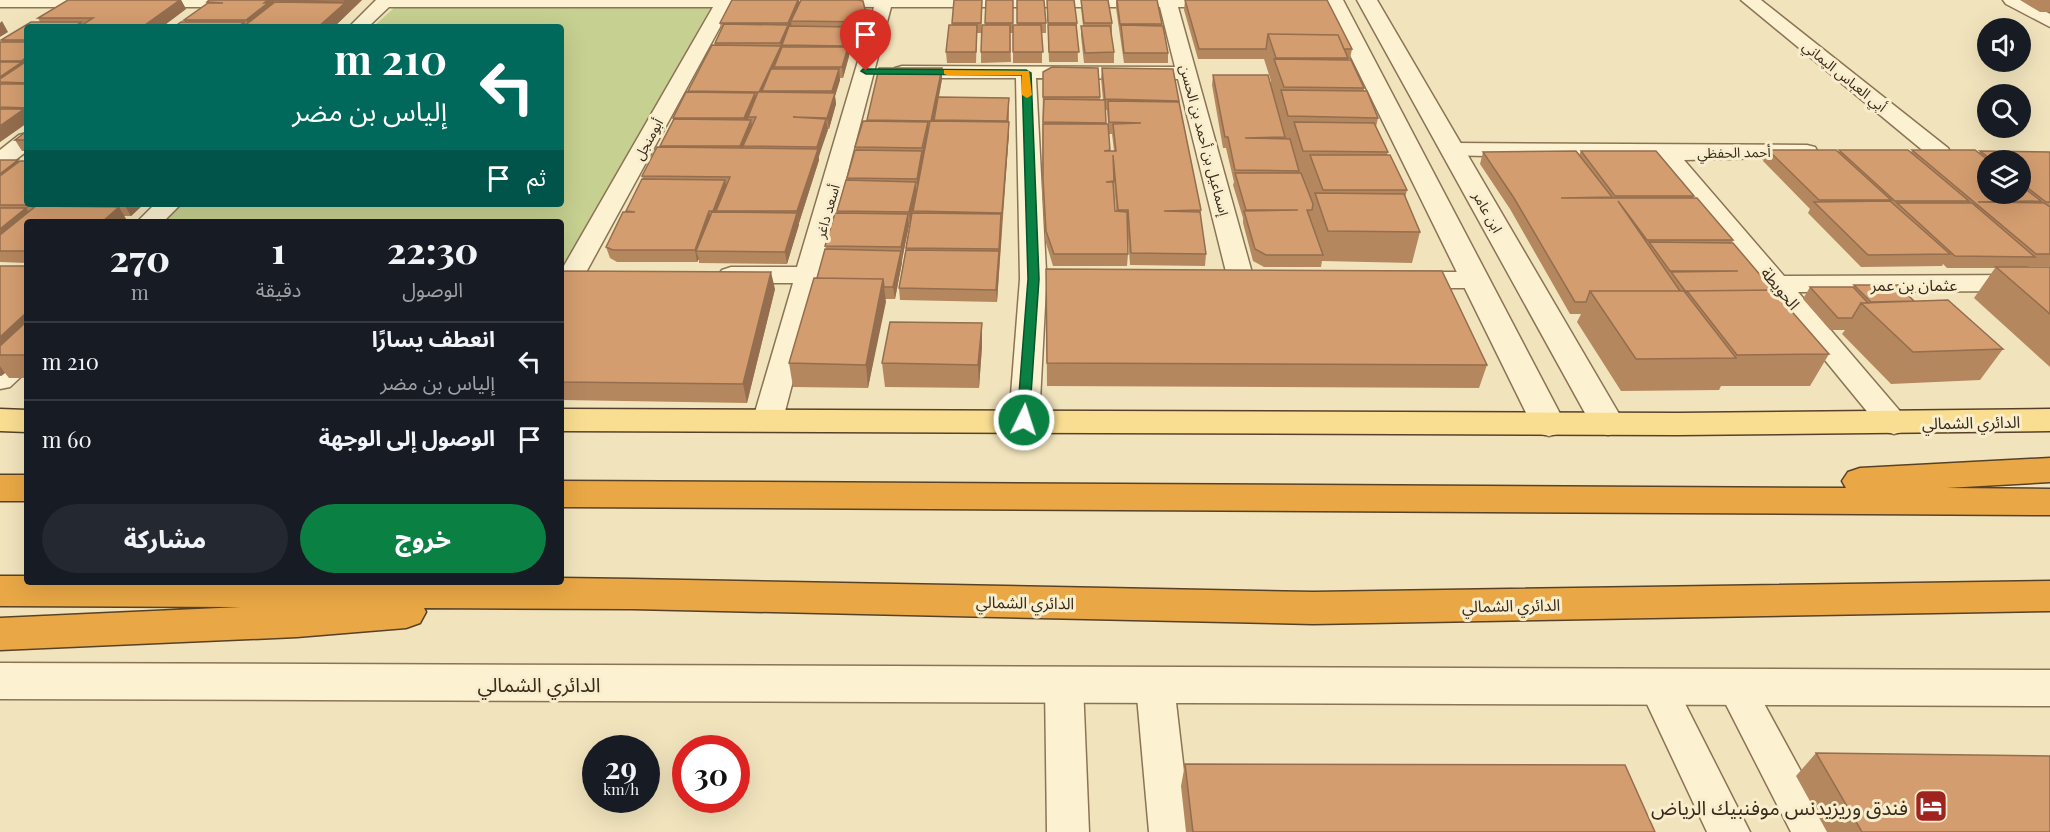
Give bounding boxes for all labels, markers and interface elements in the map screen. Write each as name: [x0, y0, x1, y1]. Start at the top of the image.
pin: [840, 9, 891, 71]
icon: arrive: [849, 18, 882, 51]
map controls: [1977, 18, 2031, 204]
button: sound: [1977, 18, 2031, 72]
text: 210 m: [334, 30, 447, 86]
street label: أبي العباس اليماني: [1798, 36, 1891, 118]
icon: left: [468, 48, 546, 126]
street label: إسماعيل بن أحمد بن الحسن: [1175, 62, 1235, 219]
button: search: [1977, 84, 2031, 138]
text: إلياس بن مضر: [292, 92, 447, 128]
street label: أبومنجل: [629, 114, 667, 163]
street label: أحمد الحفظي: [1697, 142, 1771, 164]
button: layers: [1977, 150, 2031, 204]
icon: arrive: [482, 162, 515, 195]
text: ثم: [527, 162, 546, 192]
street label: أسعد داغر: [810, 181, 844, 241]
street label: ابن عامر: [1468, 187, 1507, 236]
text: 1: [271, 225, 285, 273]
text: 22:30: [387, 225, 478, 273]
text: 270: [110, 233, 170, 281]
street label: الحويطة: [1757, 262, 1805, 314]
street label: عثمان بن عمر: [1870, 274, 1957, 295]
text: دقيقة: [256, 275, 301, 302]
text: الوصول: [402, 275, 463, 302]
text: m: [131, 278, 149, 305]
text: انعطف يسارًا: [372, 323, 495, 353]
icon: left: [513, 345, 546, 378]
text: 210 m: [42, 346, 99, 376]
text: إلياس بن مضر: [380, 368, 495, 395]
position arrow: [992, 388, 1056, 452]
street label: الدائري الشمالي: [1922, 411, 2020, 436]
text: الوصول إلى الوجهة: [319, 422, 495, 452]
icon: arrive: [513, 423, 546, 456]
text: 60 m: [42, 424, 92, 454]
button: مشاركة: [42, 504, 288, 573]
button: خروج: [300, 504, 546, 573]
street label: الدائري الشمالي: [976, 591, 1074, 616]
street label: الدائري الشمالي: [1462, 594, 1560, 619]
street label: الدائري الشمالي: [477, 670, 601, 700]
speed limit sign: 30: [672, 735, 750, 813]
text: 29: [605, 747, 637, 787]
text: km/h: [603, 779, 639, 799]
hotel icon: فندق وريزيدنس موفنبيك الرياض: [1913, 788, 1949, 824]
place label: فندق وريزيدنس موفنبيك الرياض: [1651, 793, 1908, 820]

